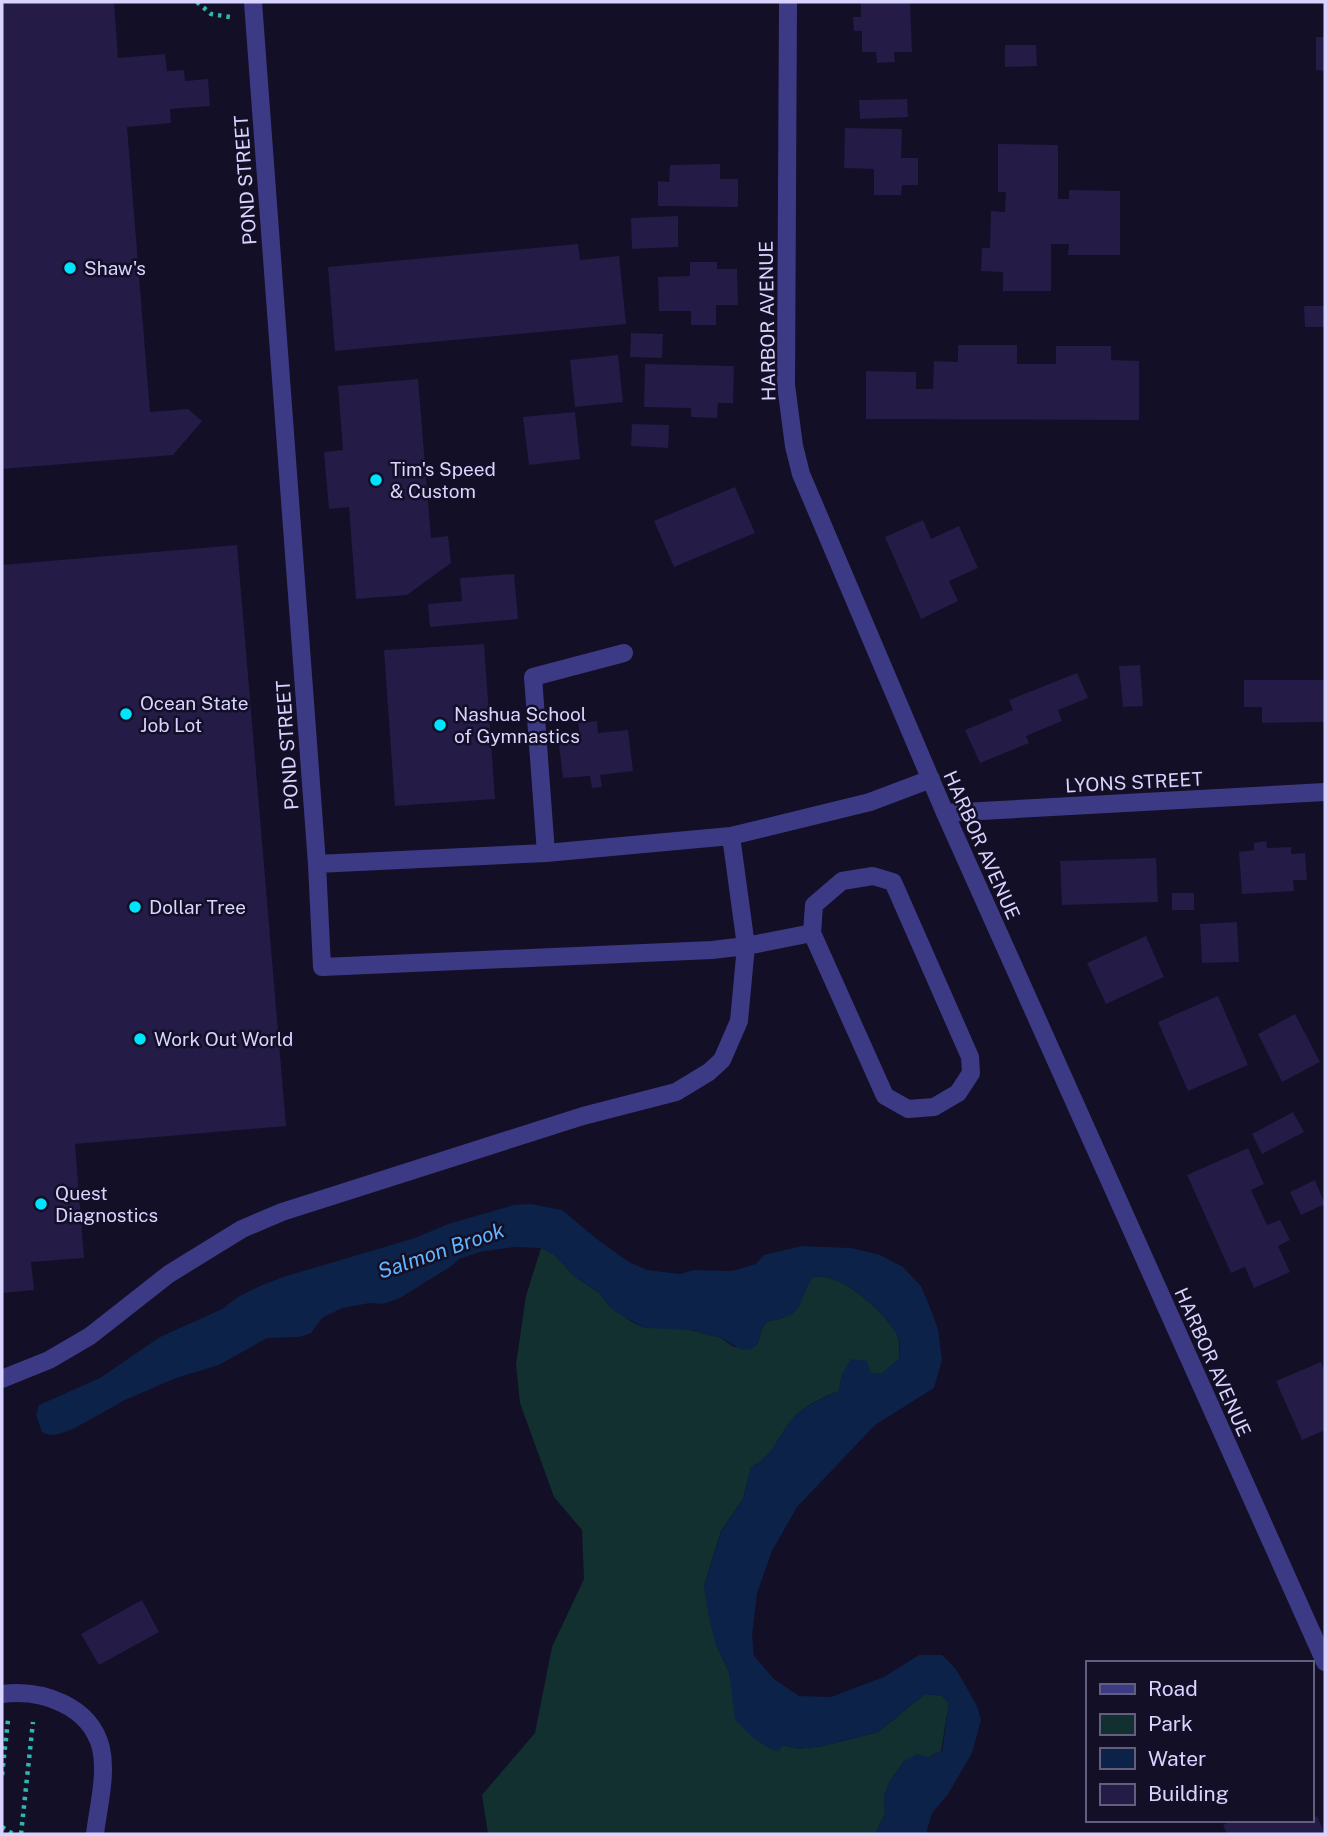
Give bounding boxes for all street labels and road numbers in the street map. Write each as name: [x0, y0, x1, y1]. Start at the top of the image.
street label: POND STREET: [229, 114, 261, 246]
street label: HARBOR AVENUE: [755, 241, 779, 401]
street label: POND STREET: [271, 679, 303, 811]
street label: HARBOR AVENUE: [939, 767, 1025, 923]
street label: LYONS STREET: [1065, 767, 1203, 797]
street label: HARBOR AVENUE: [1170, 1284, 1256, 1440]

